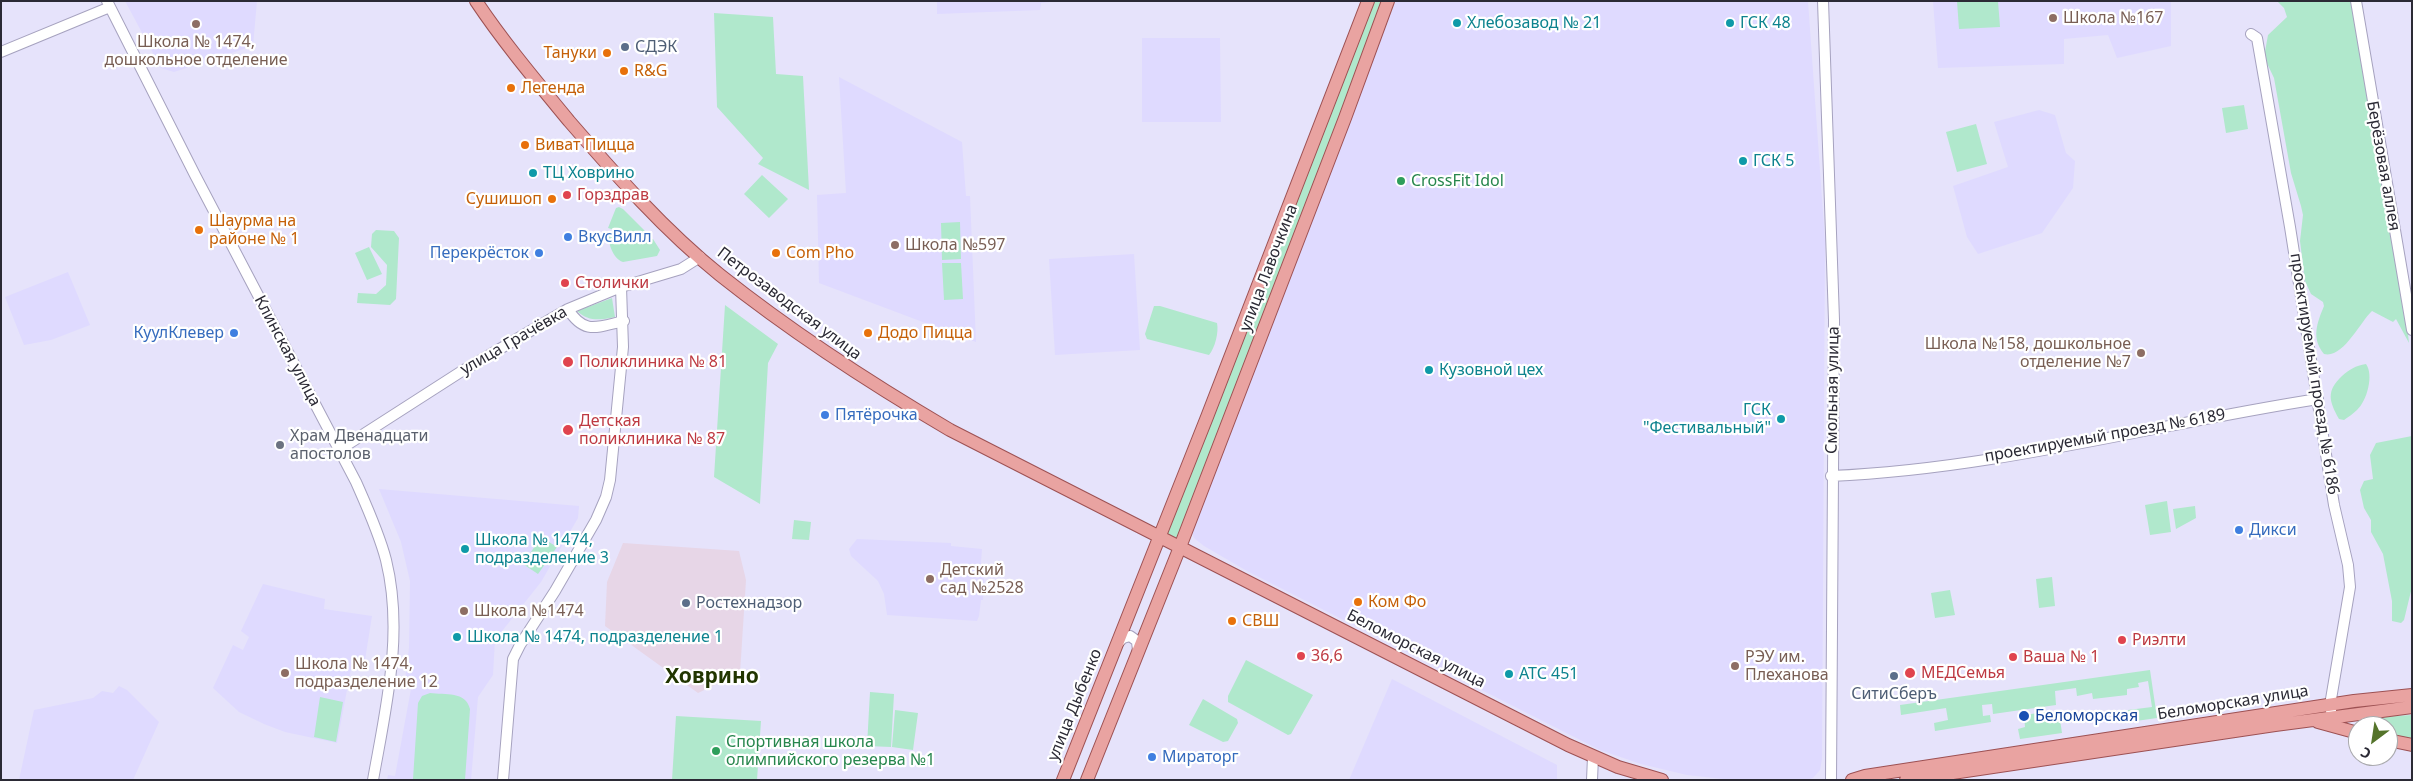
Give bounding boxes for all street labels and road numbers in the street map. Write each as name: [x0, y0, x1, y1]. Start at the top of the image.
street label: Берёзовая аллея: [2362, 100, 2404, 232]
street label: улица Лавочкина: [1236, 202, 1302, 334]
street label: Петрозаводская улица: [713, 244, 865, 364]
street label: проектируемый проезд № 6186: [2285, 252, 2343, 496]
street label: Клинская улица: [250, 292, 324, 410]
street label: улица Грачёвка: [457, 303, 571, 379]
street label: Смольная улица: [1822, 326, 1844, 454]
street label: проектируемый проезд № 6189: [1983, 405, 2227, 467]
street label: Беломорская улица: [1344, 606, 1488, 692]
street label: улица Дыбенко: [1044, 646, 1106, 764]
street label: Беломорская улица: [2156, 682, 2310, 724]

